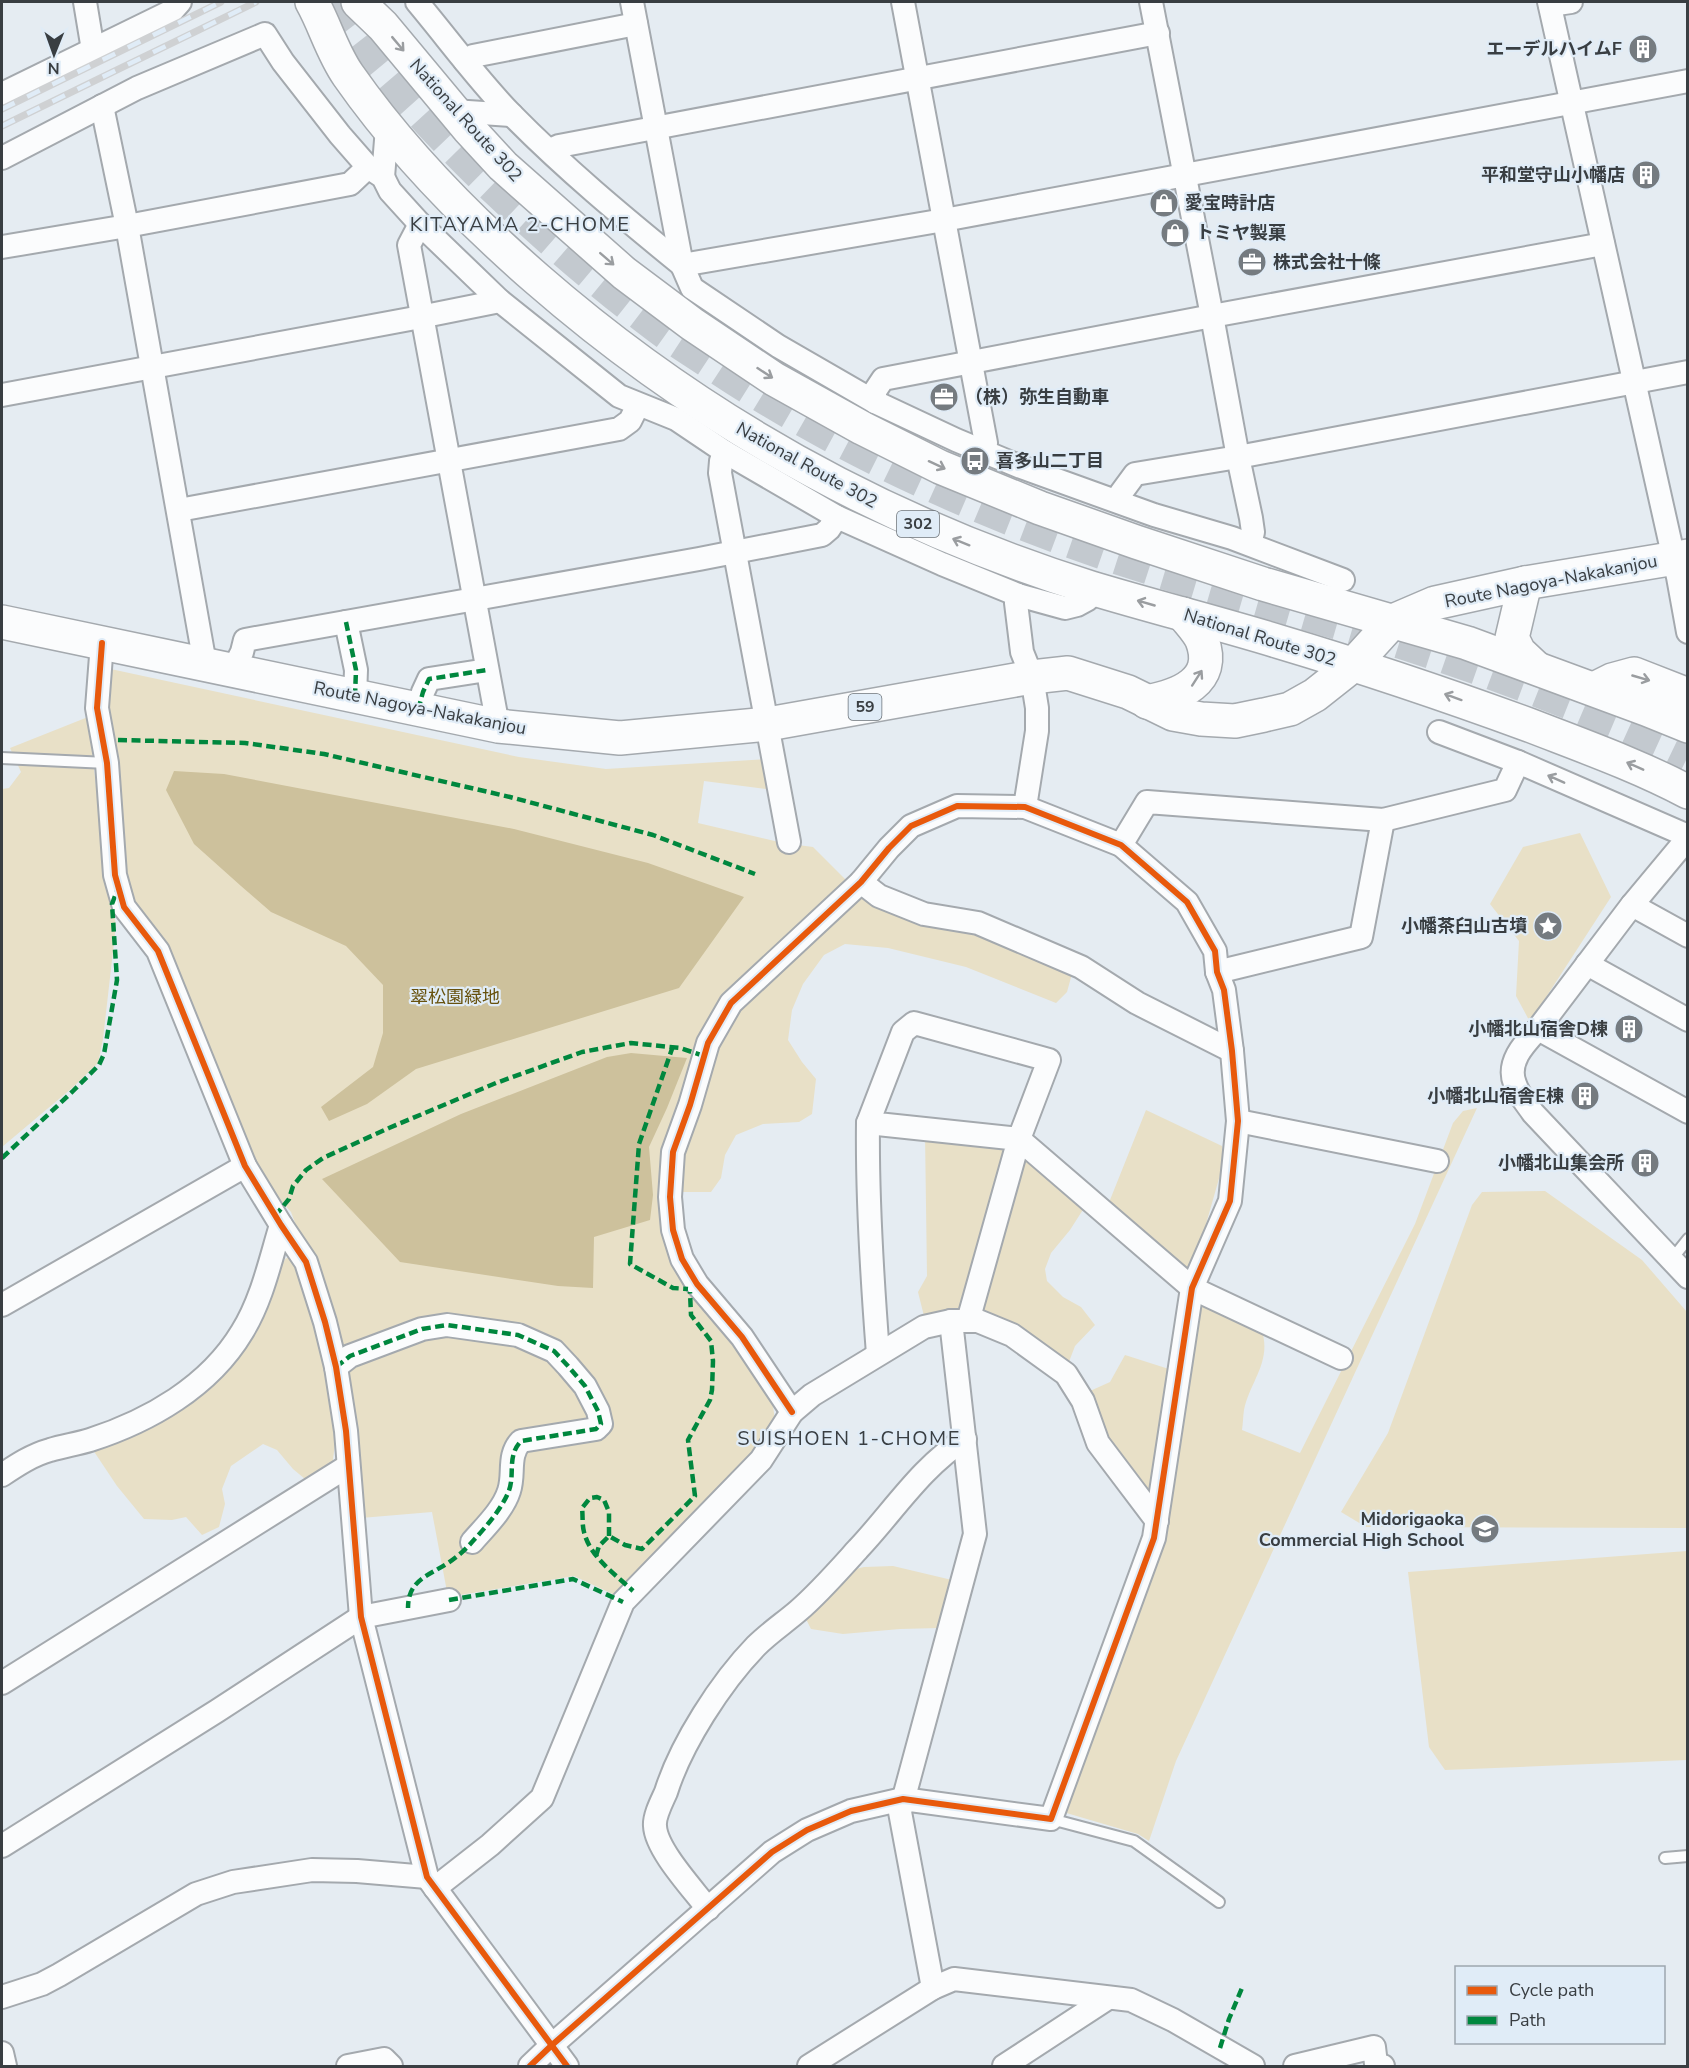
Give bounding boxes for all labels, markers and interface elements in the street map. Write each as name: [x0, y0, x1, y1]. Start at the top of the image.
north arrow: [24, 24, 84, 84]
building icon: エーデルハイムF: [1627, 33, 1659, 65]
one-way arrow: [391, 36, 405, 51]
place label: エーデルハイムF: [1487, 37, 1622, 61]
street label: National Route 302: [404, 53, 528, 187]
text: N: [48, 57, 60, 79]
building icon: 平和堂守山小幡店: [1630, 159, 1662, 191]
place label: 平和堂守山小幡店: [1481, 163, 1625, 187]
shop icon: 愛宝時計店: [1148, 187, 1180, 219]
place label: 愛宝時計店: [1185, 191, 1275, 215]
district label: KITAYAMA 2-CHOME: [410, 211, 630, 238]
shop icon: トミヤ製菓: [1159, 217, 1191, 249]
place label: トミヤ製菓: [1196, 221, 1286, 245]
office icon: 株式会社十條: [1236, 246, 1268, 278]
place label: 株式会社十條: [1273, 250, 1381, 274]
one-way arrow: [599, 252, 615, 265]
one-way arrow: [756, 367, 773, 379]
office icon: （株）弥生自動車: [928, 381, 960, 413]
place label: （株）弥生自動車: [965, 385, 1109, 409]
street label: National Route 302: [732, 416, 882, 514]
bus stop icon: 喜多山二丁目: [959, 445, 991, 477]
place label: 喜多山二丁目: [996, 449, 1104, 473]
one-way arrow: [927, 459, 945, 471]
road number: 302: [897, 511, 939, 537]
one-way arrow: [952, 536, 971, 547]
street label: Route Nagoya-Nakakanjou: [1443, 549, 1659, 613]
one-way arrow: [1137, 597, 1156, 608]
street label: National Route 302: [1181, 602, 1339, 672]
one-way arrow: [1191, 669, 1204, 686]
one-way arrow: [1631, 673, 1650, 684]
street label: Route Nagoya-Nakakanjou: [312, 676, 528, 740]
one-way arrow: [1444, 691, 1463, 702]
road number: 59: [848, 694, 882, 720]
one-way arrow: [1626, 760, 1645, 771]
one-way arrow: [1547, 773, 1566, 784]
place icon: 小幡茶臼山古墳: [1532, 910, 1564, 942]
place label: 小幡茶臼山古墳: [1401, 914, 1527, 938]
park label: 翠松園緑地: [410, 985, 500, 1009]
building icon: 小幡北山宿舎D棟: [1613, 1013, 1645, 1045]
place label: 小幡北山宿舎D棟: [1468, 1017, 1608, 1041]
building icon: 小幡北山宿舎E棟: [1569, 1080, 1601, 1112]
place label: 小幡北山宿舎E棟: [1427, 1084, 1564, 1108]
building icon: 小幡北山集会所: [1629, 1147, 1661, 1179]
place label: 小幡北山集会所: [1498, 1151, 1624, 1175]
district label: SUISHOEN 1-CHOME: [737, 1425, 961, 1452]
place label: Midorigaoka Commercial High School: [1259, 1507, 1464, 1552]
school or university icon: Midorigaoka Commercial High School: [1469, 1513, 1501, 1545]
legend: [1455, 1966, 1665, 2044]
text: Cycle path: [1509, 1978, 1594, 2002]
text: Path: [1509, 2008, 1546, 2032]

